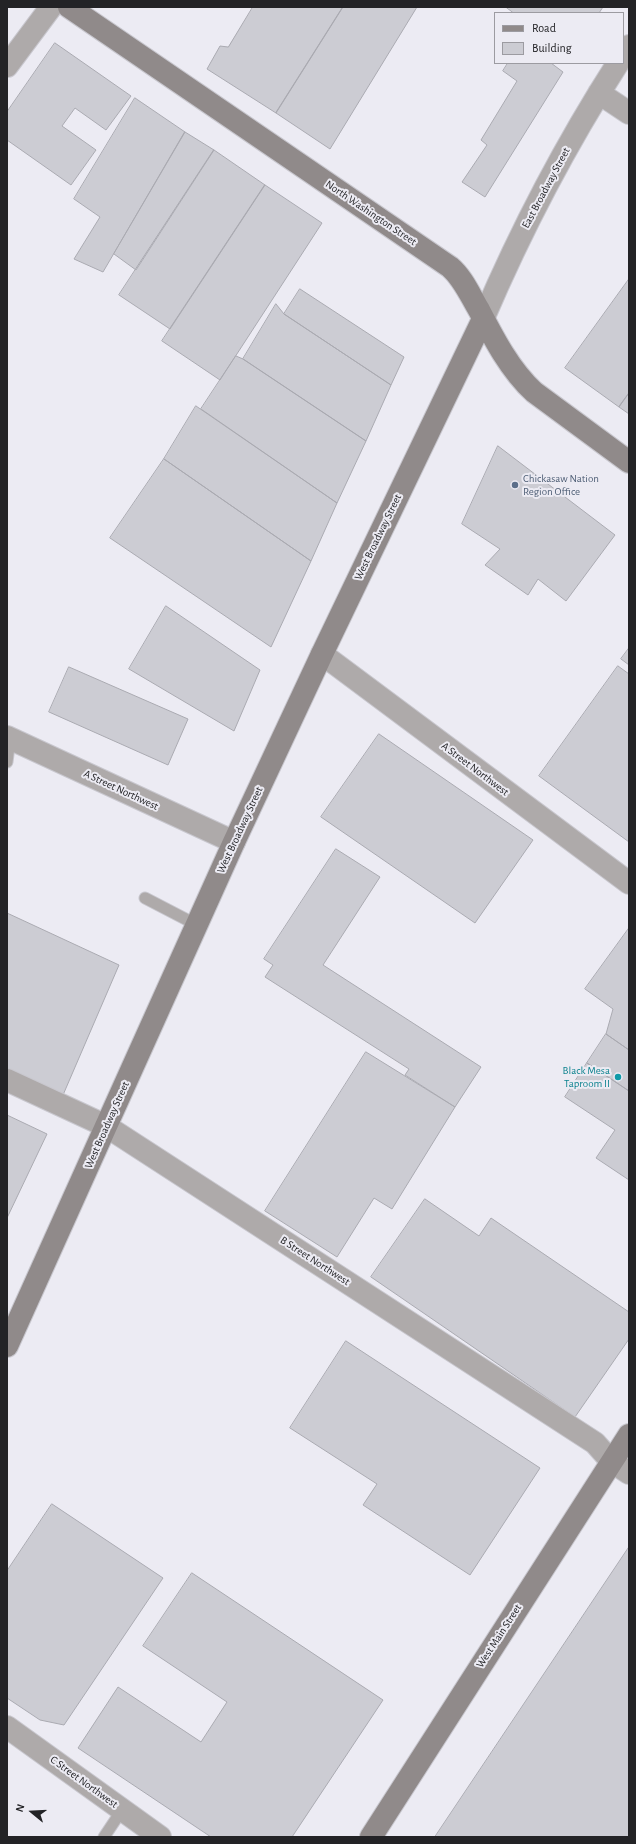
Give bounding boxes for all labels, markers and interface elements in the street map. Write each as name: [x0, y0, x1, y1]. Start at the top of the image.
legend: [494, 12, 624, 64]
text: Road: [532, 22, 556, 34]
text: Building: [532, 42, 572, 54]
street label: East Broadway Street: [519, 145, 573, 231]
street label: North Washington Street: [323, 178, 419, 248]
place label: Chickasaw Nation Region Office: [523, 472, 599, 498]
marker: Chickasaw Nation Region Office: [510, 480, 520, 490]
street label: West Broadway Street: [351, 492, 405, 582]
street label: A Street Northwest: [439, 739, 511, 799]
street label: A Street Northwest: [82, 767, 160, 813]
street label: West Broadway Street: [214, 785, 266, 875]
place label: Black Mesa Taproom II: [563, 1064, 610, 1090]
marker: Black Mesa Taproom II: [613, 1072, 623, 1082]
street label: West Broadway Street: [82, 1079, 132, 1171]
street label: B Street Northwest: [278, 1234, 352, 1288]
street label: West Main Street: [473, 1602, 525, 1670]
street label: C Street Northwest: [48, 1753, 120, 1811]
north arrow: [12, 1792, 52, 1832]
text: N: [14, 1803, 27, 1813]

